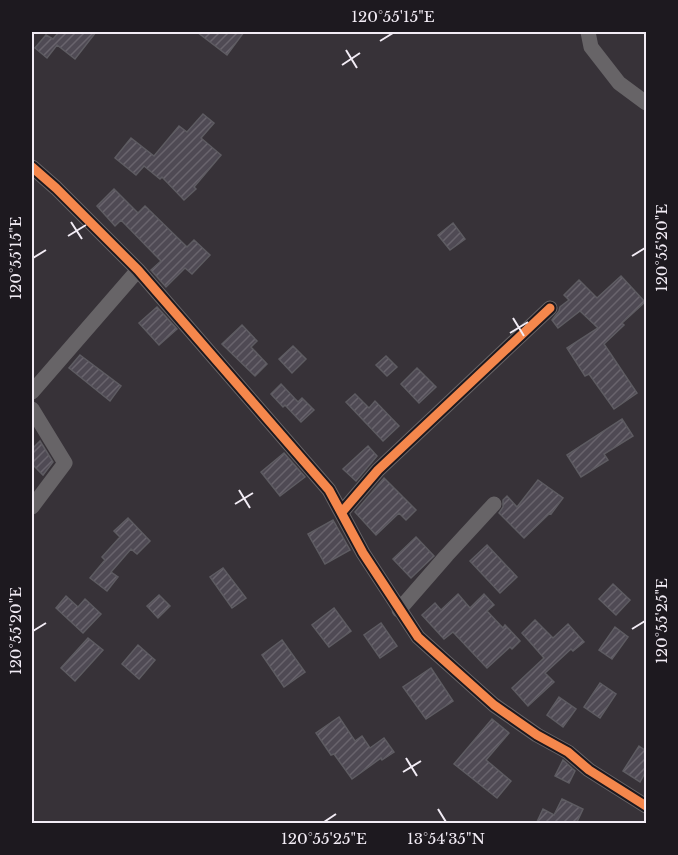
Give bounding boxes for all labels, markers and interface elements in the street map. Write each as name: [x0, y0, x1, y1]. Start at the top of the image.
text: 120°55'15"E: [351, 7, 435, 26]
text: 120°55'20"E: [652, 204, 671, 292]
text: 120°55'15"E: [6, 216, 25, 300]
text: 120°55'25"E: [652, 578, 671, 664]
text: 120°55'20"E: [6, 587, 25, 675]
text: 120°55'25"E: [281, 829, 367, 848]
text: 13°54'35"N: [407, 829, 485, 848]

